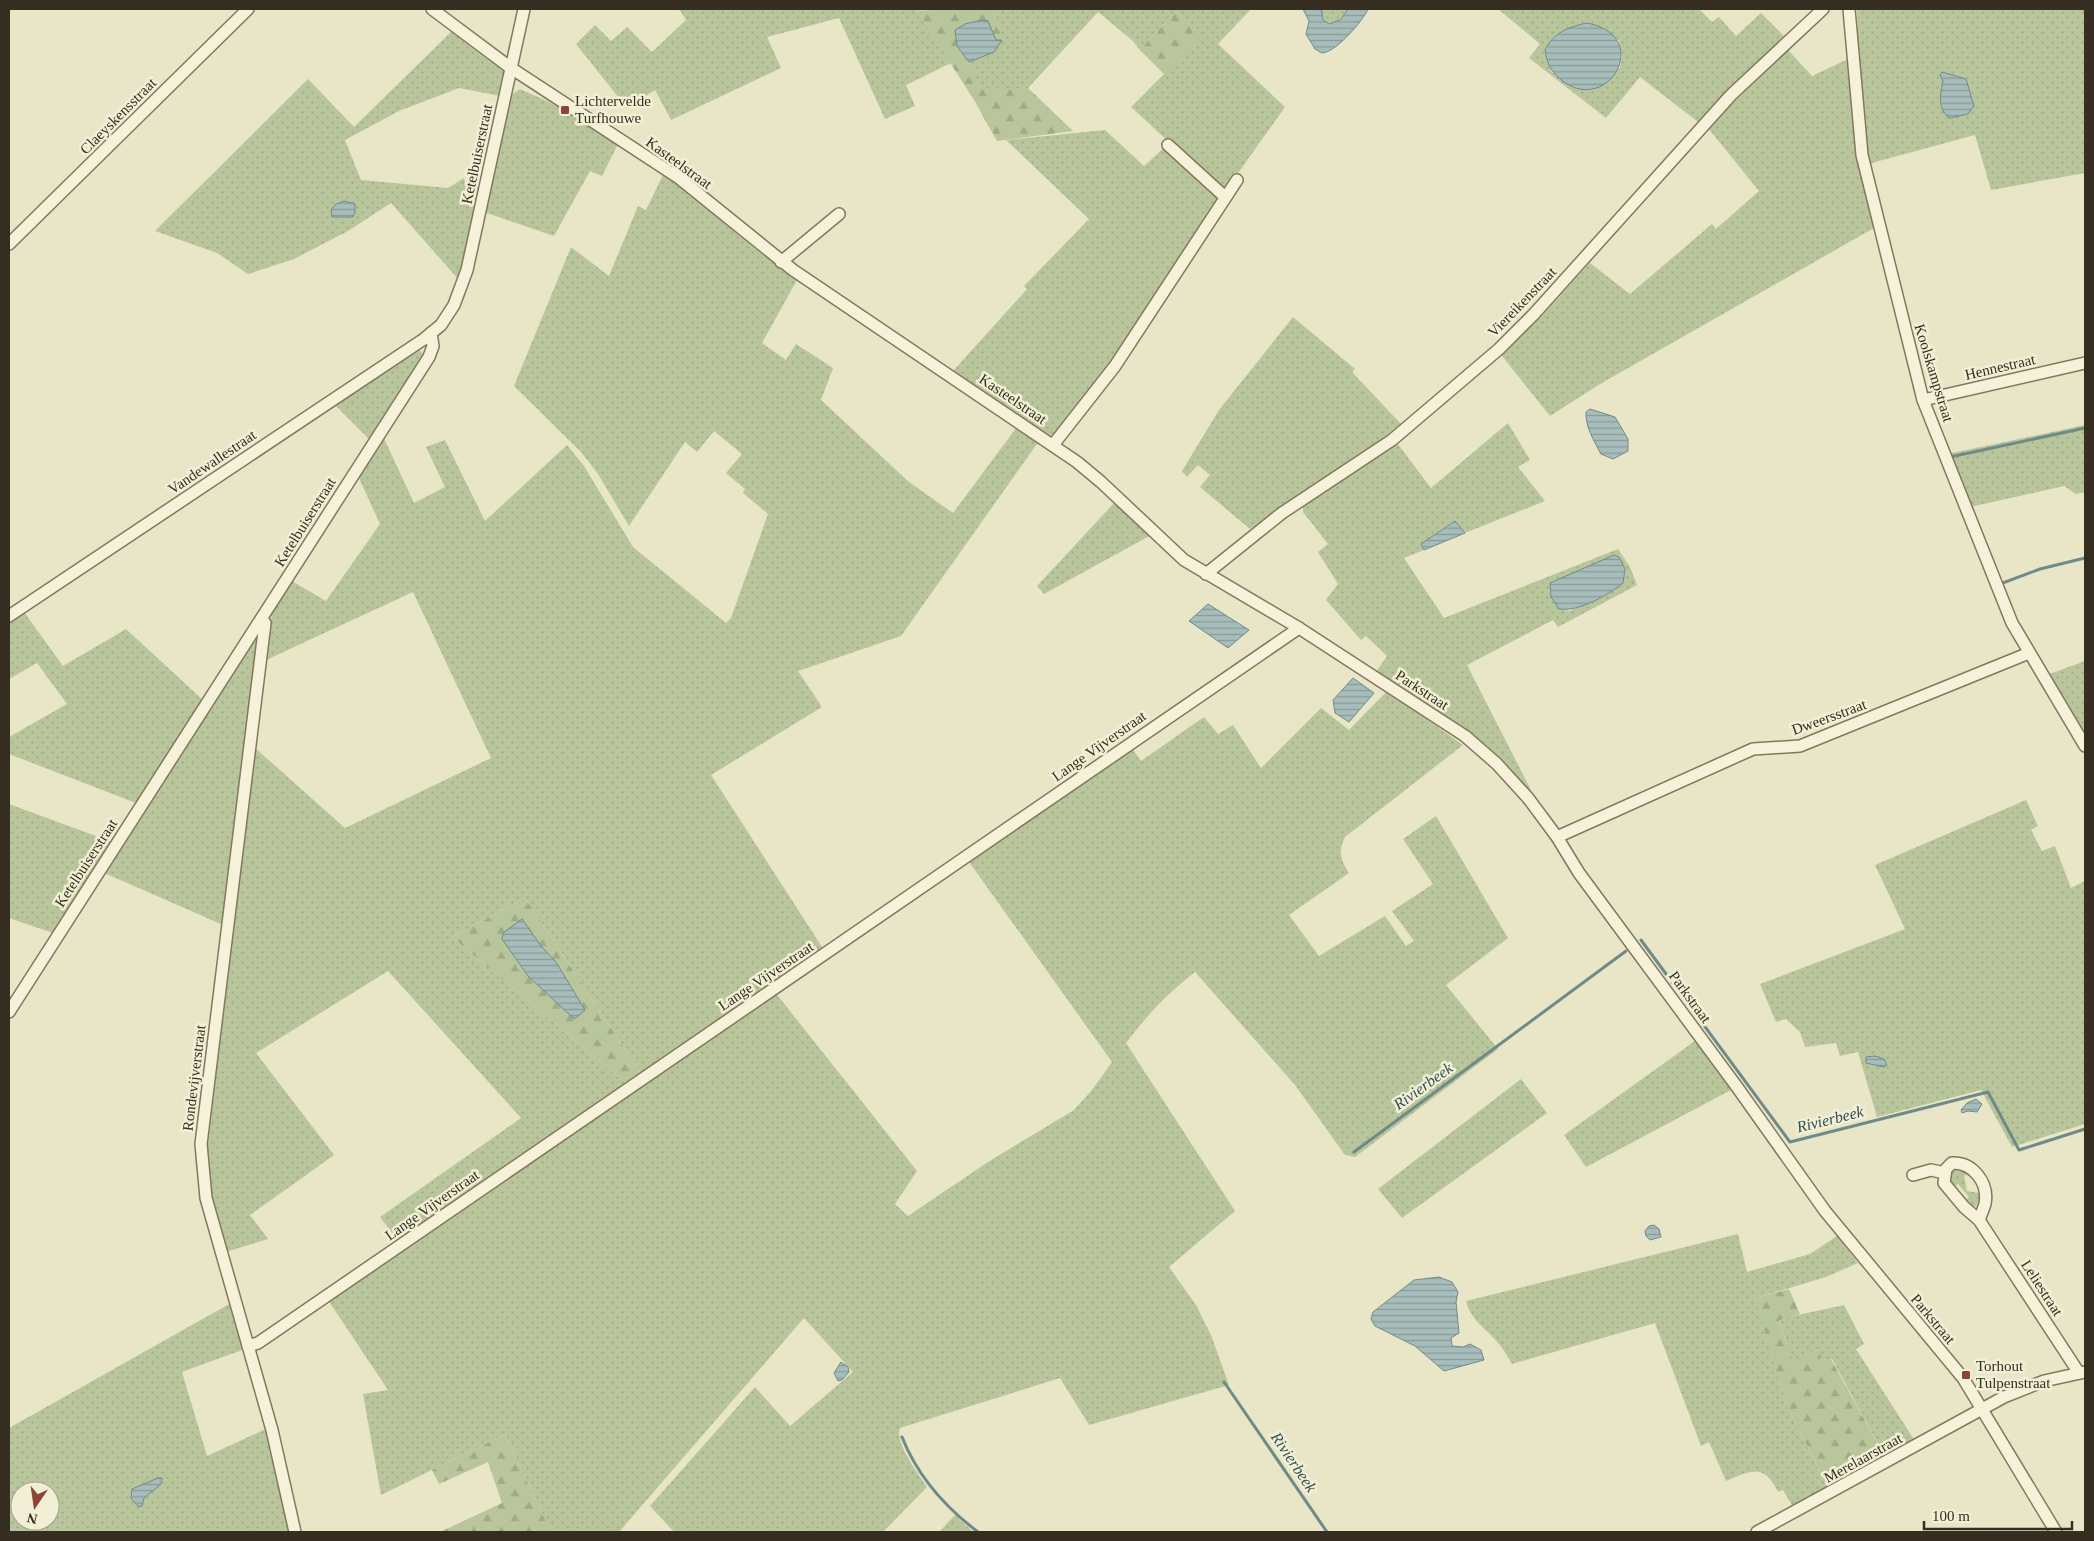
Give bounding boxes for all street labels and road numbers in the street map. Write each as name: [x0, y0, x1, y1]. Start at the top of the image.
street label: Claeyskensstraat: [77, 74, 160, 157]
street label: Ketelbuiserstraat: [459, 102, 496, 205]
street label: Kasteelstraat: [643, 134, 716, 193]
street label: Viereikenstraat: [1485, 263, 1560, 340]
street label: Koolskampstraat: [1911, 322, 1957, 425]
street label: Hennestraat: [1963, 351, 2038, 383]
street label: Kasteelstraat: [976, 371, 1050, 428]
street label: Vandewallestraat: [165, 426, 260, 497]
street label: Ketelbuiserstraat: [271, 474, 339, 569]
street label: Parkstraat: [1392, 667, 1452, 713]
street label: Dweersstraat: [1789, 696, 1869, 738]
street label: Lange Vijverstraat: [1049, 707, 1150, 784]
street label: Ketelbuiserstraat: [52, 815, 121, 910]
street label: Lange Vijverstraat: [716, 938, 817, 1014]
street label: Parkstraat: [1666, 968, 1715, 1027]
street label: Rondevijverstraat: [180, 1023, 209, 1132]
street label: Lange Vijverstraat: [382, 1166, 483, 1243]
street label: Leliestraat: [2018, 1257, 2066, 1320]
street label: Parkstraat: [1908, 1291, 1959, 1348]
street label: Merelaarstraat: [1821, 1430, 1905, 1486]

